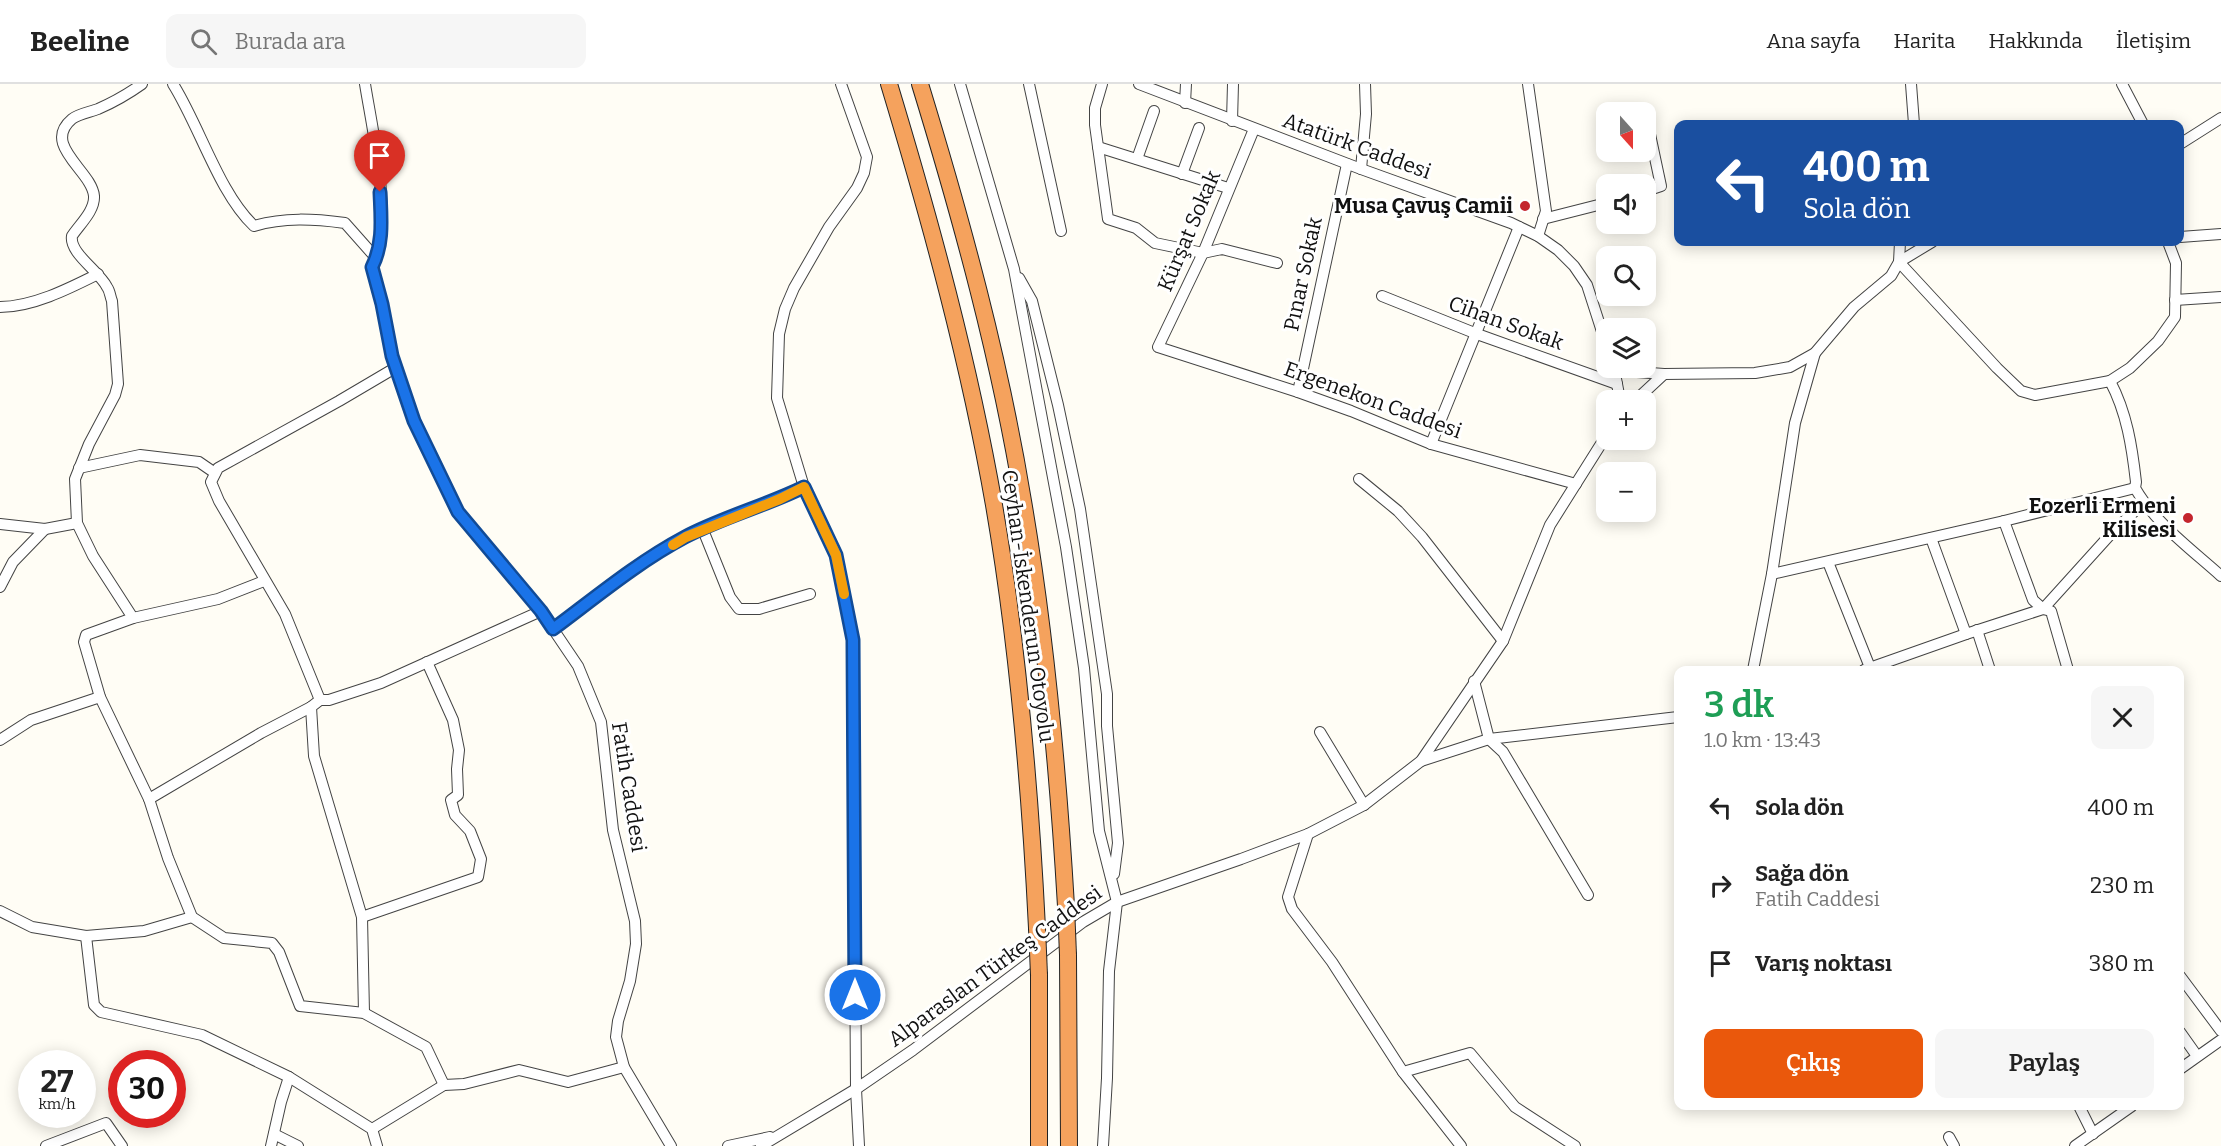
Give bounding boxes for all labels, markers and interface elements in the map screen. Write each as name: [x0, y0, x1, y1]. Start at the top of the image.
search box: [166, 14, 586, 68]
text: Beeline: [30, 25, 130, 58]
icon: search: [187, 25, 220, 58]
text: Burada ara: [235, 28, 346, 55]
text: Ana sayfa: [1766, 28, 1860, 54]
text: Harita: [1893, 28, 1955, 54]
text: Hakkında: [1988, 28, 2083, 54]
text: İletişim: [2116, 28, 2191, 54]
north arrow: [1596, 102, 1656, 162]
map controls: [1596, 102, 1656, 522]
street label: Atatürk Caddesi: [1279, 107, 1435, 185]
pin: [354, 130, 405, 192]
icon: arrive: [363, 139, 396, 172]
text: 400 m: [1803, 142, 1930, 192]
icon: left: [1704, 144, 1782, 222]
street label: Kürşat Sokak: [1152, 167, 1226, 295]
button: sound: [1596, 174, 1656, 234]
place label: Musa Çavuş Camii: [1334, 193, 1513, 219]
text: Sola dön: [1803, 193, 1911, 225]
marker: Musa Çavuş Camii: [1518, 199, 1532, 213]
street label: Pınar Sokak: [1278, 215, 1328, 333]
button: search: [1596, 246, 1656, 306]
street label: Cihan Sokak: [1445, 290, 1567, 356]
button: layers: [1596, 318, 1656, 378]
street label: Ergenekon Caddesi: [1280, 356, 1466, 444]
button: +: [1596, 390, 1656, 450]
button: −: [1596, 462, 1656, 522]
street label: Ceyhan-İskenderun Otoyolu: [996, 468, 1060, 744]
place label: Eozerli Ermeni Kilisesi: [2029, 493, 2176, 543]
marker: Eozerli Ermeni Kilisesi: [2181, 511, 2195, 525]
text: 3 dk: [1704, 683, 1774, 727]
button: close: [2091, 686, 2154, 749]
street label: Fatih Caddesi: [606, 720, 652, 854]
text: 1.0 km · 13:43: [1704, 728, 1821, 752]
icon: left: [1704, 791, 1737, 824]
text: Sola dön: [1755, 794, 1844, 821]
text: 400 m: [2088, 794, 2154, 821]
text: Sağa dön: [1755, 860, 1849, 887]
icon: right: [1704, 869, 1737, 902]
text: 230 m: [2090, 872, 2154, 899]
street label: Alparaslan Türkeş Caddesi: [883, 880, 1107, 1052]
text: Fatih Caddesi: [1755, 887, 1880, 911]
icon: arrive: [1704, 947, 1737, 980]
text: Varış noktası: [1755, 950, 1892, 977]
text: 380 m: [2089, 950, 2154, 977]
position arrow: [823, 963, 887, 1027]
button: Çıkış: [1704, 1029, 1923, 1098]
button: Paylaş: [1935, 1029, 2154, 1098]
speed limit sign: 30: [108, 1050, 186, 1128]
text: 27: [41, 1064, 73, 1100]
text: km/h: [38, 1095, 76, 1113]

